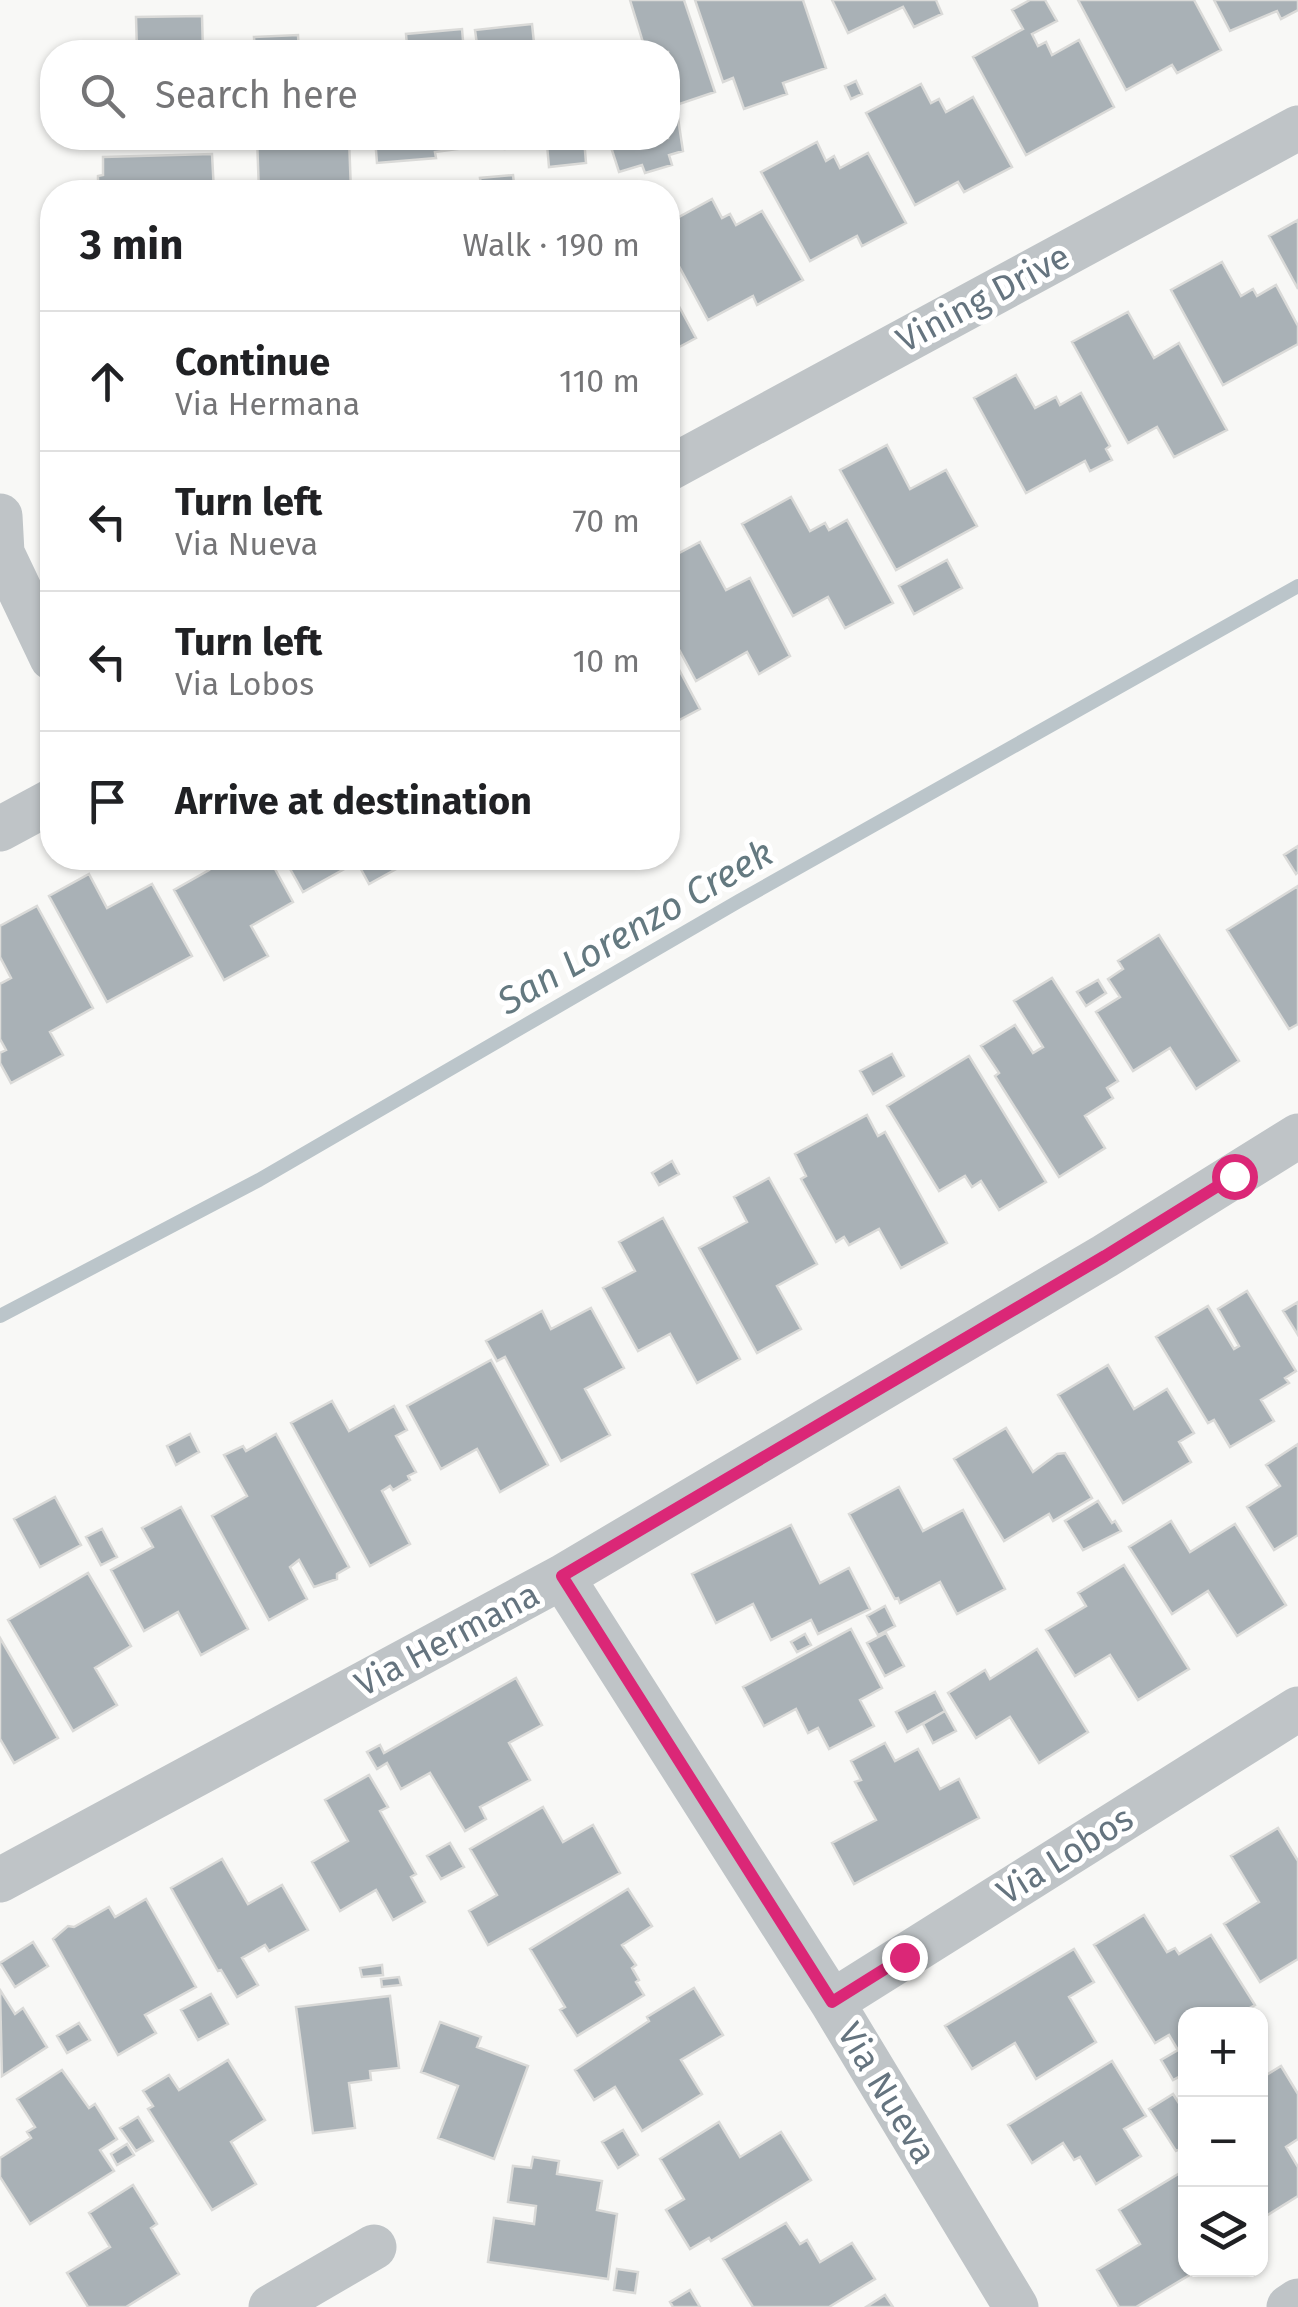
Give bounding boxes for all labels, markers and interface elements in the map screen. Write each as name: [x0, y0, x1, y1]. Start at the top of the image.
search box: [40, 40, 680, 150]
icon: search: [75, 68, 130, 123]
text: Search here: [155, 72, 358, 118]
text: 3 min: [80, 220, 183, 270]
text: Walk · 190 m: [463, 226, 640, 264]
street label: Vining Drive: [889, 235, 1077, 361]
text: Continue: [175, 339, 330, 385]
icon: ahead: [80, 354, 135, 409]
text: 110 m: [559, 362, 640, 400]
text: Via Hermana: [175, 385, 360, 423]
text: Turn left: [175, 479, 322, 525]
icon: left: [80, 494, 135, 549]
text: 70 m: [572, 502, 640, 540]
text: Via Nueva: [175, 525, 318, 563]
text: Turn left: [175, 619, 322, 665]
icon: left: [80, 634, 135, 689]
text: 10 m: [572, 642, 640, 680]
text: Via Lobos: [175, 665, 314, 703]
icon: arrive: [80, 774, 135, 829]
text: Arrive at destination: [175, 778, 532, 824]
water label: San Lorenzo Creek: [488, 830, 781, 1025]
route start: [1212, 1154, 1258, 1200]
street label: Via Hermana: [348, 1573, 546, 1705]
street label: Via Lobos: [989, 1797, 1141, 1913]
route end: [882, 1935, 928, 1981]
map controls: [1178, 2007, 1268, 2277]
button: +: [1178, 2007, 1268, 2097]
street label: Via Nueva: [829, 2015, 945, 2171]
button: −: [1178, 2097, 1268, 2187]
button: layers: [1178, 2187, 1268, 2277]

